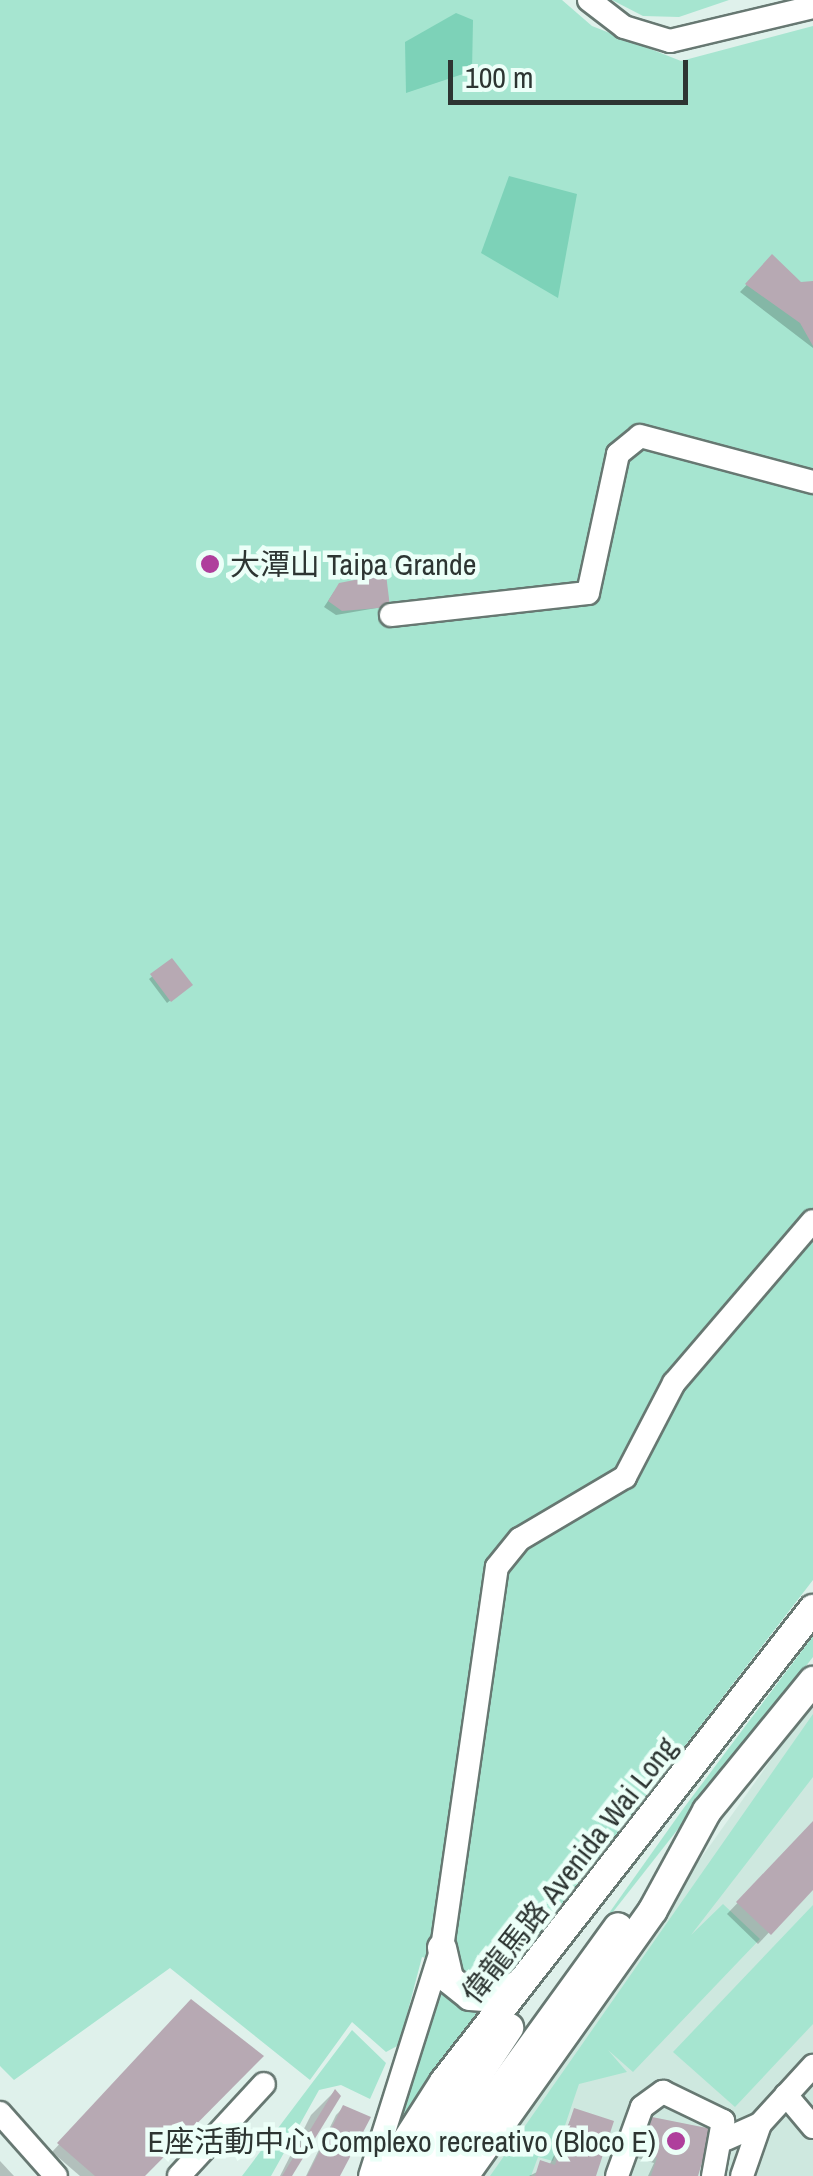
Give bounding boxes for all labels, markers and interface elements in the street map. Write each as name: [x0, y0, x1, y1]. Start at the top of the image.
scale bar: [453, 40, 693, 102]
text: 100 m: [465, 57, 533, 97]
place label: 大潭山 Taipa Grande: [230, 546, 476, 582]
marker: 大潭山 Taipa Grande: [199, 553, 221, 575]
street label: 偉龍馬路 Avenida Wai Long: [454, 1730, 684, 2010]
place label: E座活動中心 Complexo recreativo (Bloco E): [148, 2123, 656, 2159]
marker: E座活動中心 Complexo recreativo (Bloco E): [665, 2130, 687, 2152]

